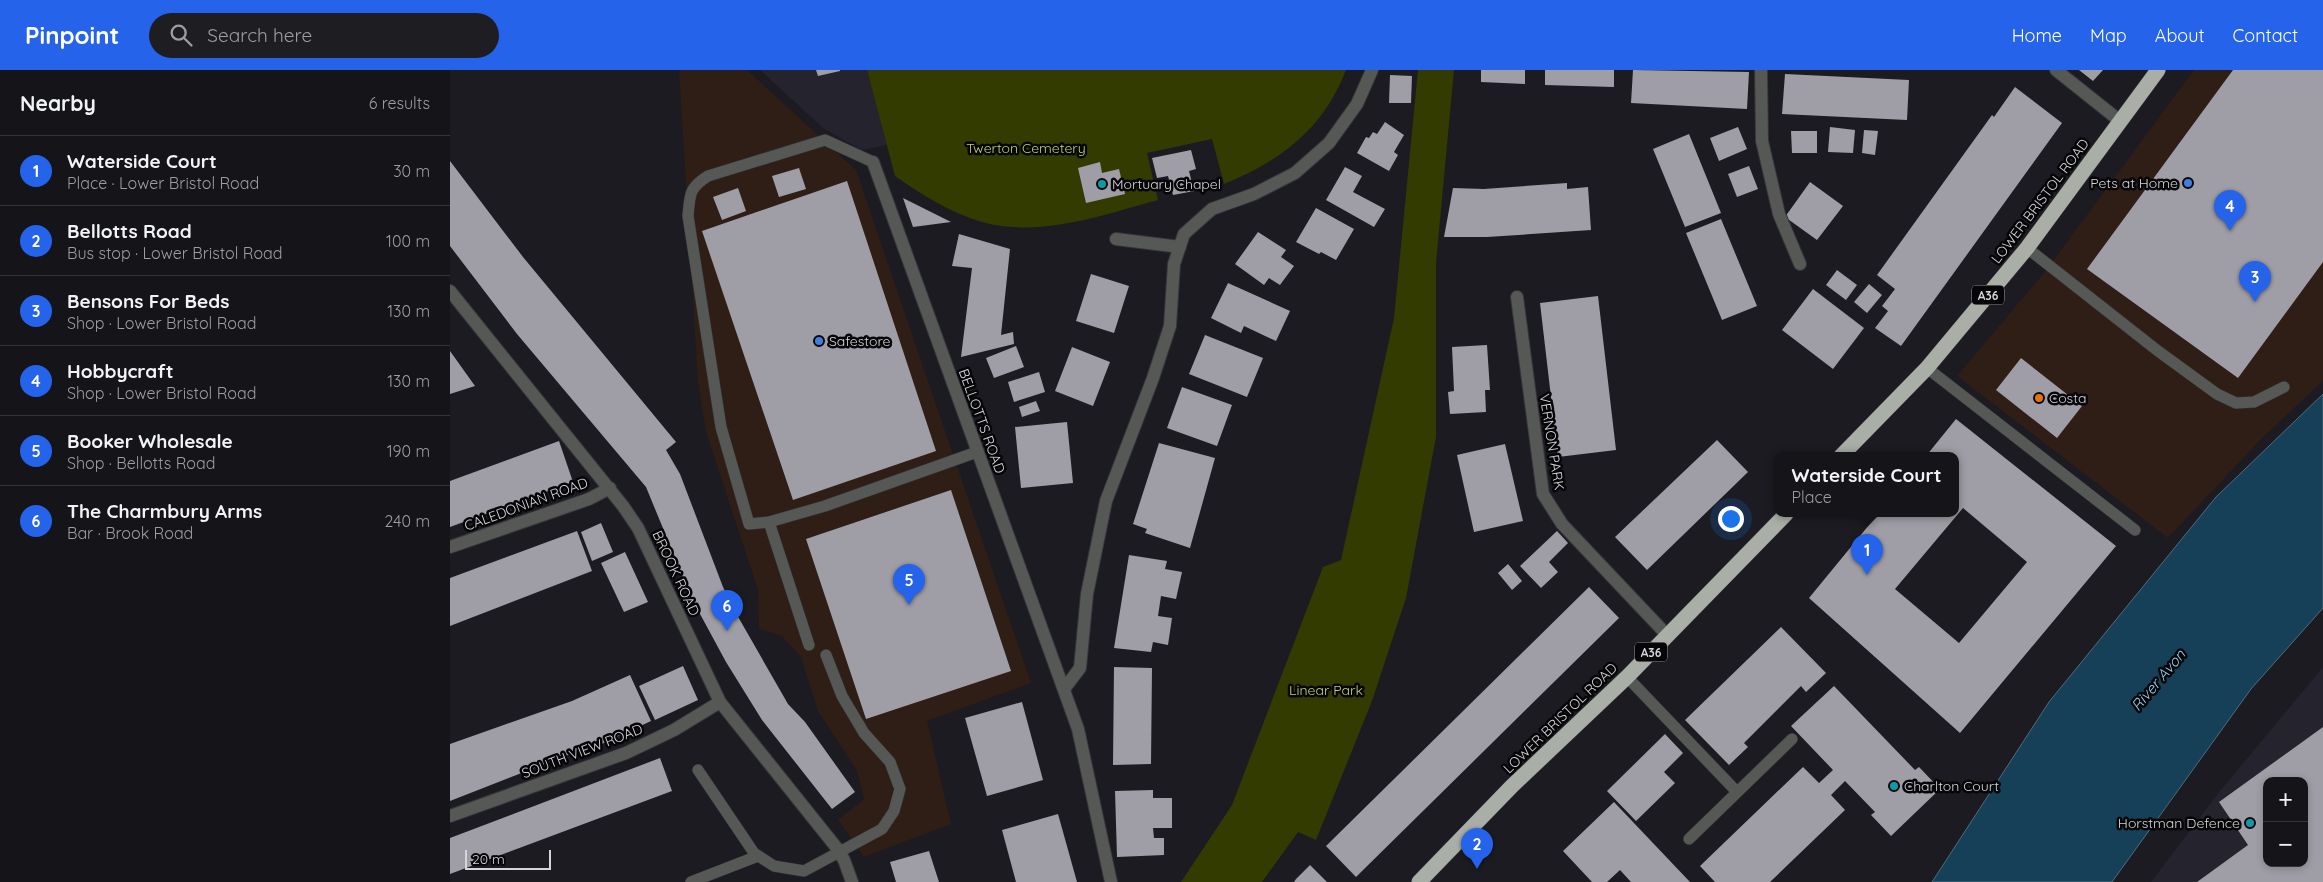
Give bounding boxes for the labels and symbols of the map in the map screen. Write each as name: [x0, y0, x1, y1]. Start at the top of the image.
street label: LOWER BRISTOL ROAD: [1987, 135, 2093, 267]
park label: Twerton Cemetery: [966, 139, 1086, 157]
place label: Pets at Home: [2090, 174, 2178, 192]
place label: Mortuary Chapel: [1112, 175, 1221, 193]
marker: Pets at Home: [2182, 177, 2194, 189]
marker: Mortuary Chapel: [1096, 178, 1108, 190]
pin: 4: [2214, 190, 2246, 231]
pin: 3: [2239, 261, 2271, 302]
road number: A36: [1972, 286, 2004, 304]
place label: Safestore: [829, 332, 891, 350]
marker: Safestore: [813, 335, 825, 347]
street label: BELLOTTS ROAD: [955, 366, 1009, 476]
place label: Costa: [2049, 389, 2086, 407]
marker: Costa: [2033, 392, 2045, 404]
street label: VERNON PARK: [1536, 393, 1568, 491]
street label: CALEDONIAN ROAD: [462, 473, 590, 535]
your location: [1718, 506, 1744, 532]
street label: BROOK ROAD: [648, 527, 704, 619]
pin: 1: [1851, 534, 1883, 575]
pin: 5: [893, 564, 925, 605]
pin: 6: [711, 590, 743, 631]
road number: A36: [1635, 642, 1667, 662]
water label: River Avon: [2127, 645, 2189, 715]
street label: LOWER BRISTOL ROAD: [1499, 659, 1621, 777]
park label: Linear Park: [1289, 681, 1363, 699]
street label: SOUTH VIEW ROAD: [519, 720, 645, 782]
place label: Charlton Court: [1904, 777, 1999, 795]
marker: Charlton Court: [1888, 780, 1900, 792]
place label: Horstman Defence: [2118, 814, 2240, 832]
marker: Horstman Defence: [2244, 817, 2256, 829]
pin: 2: [1461, 828, 1493, 869]
scale bar: [465, 847, 551, 870]

